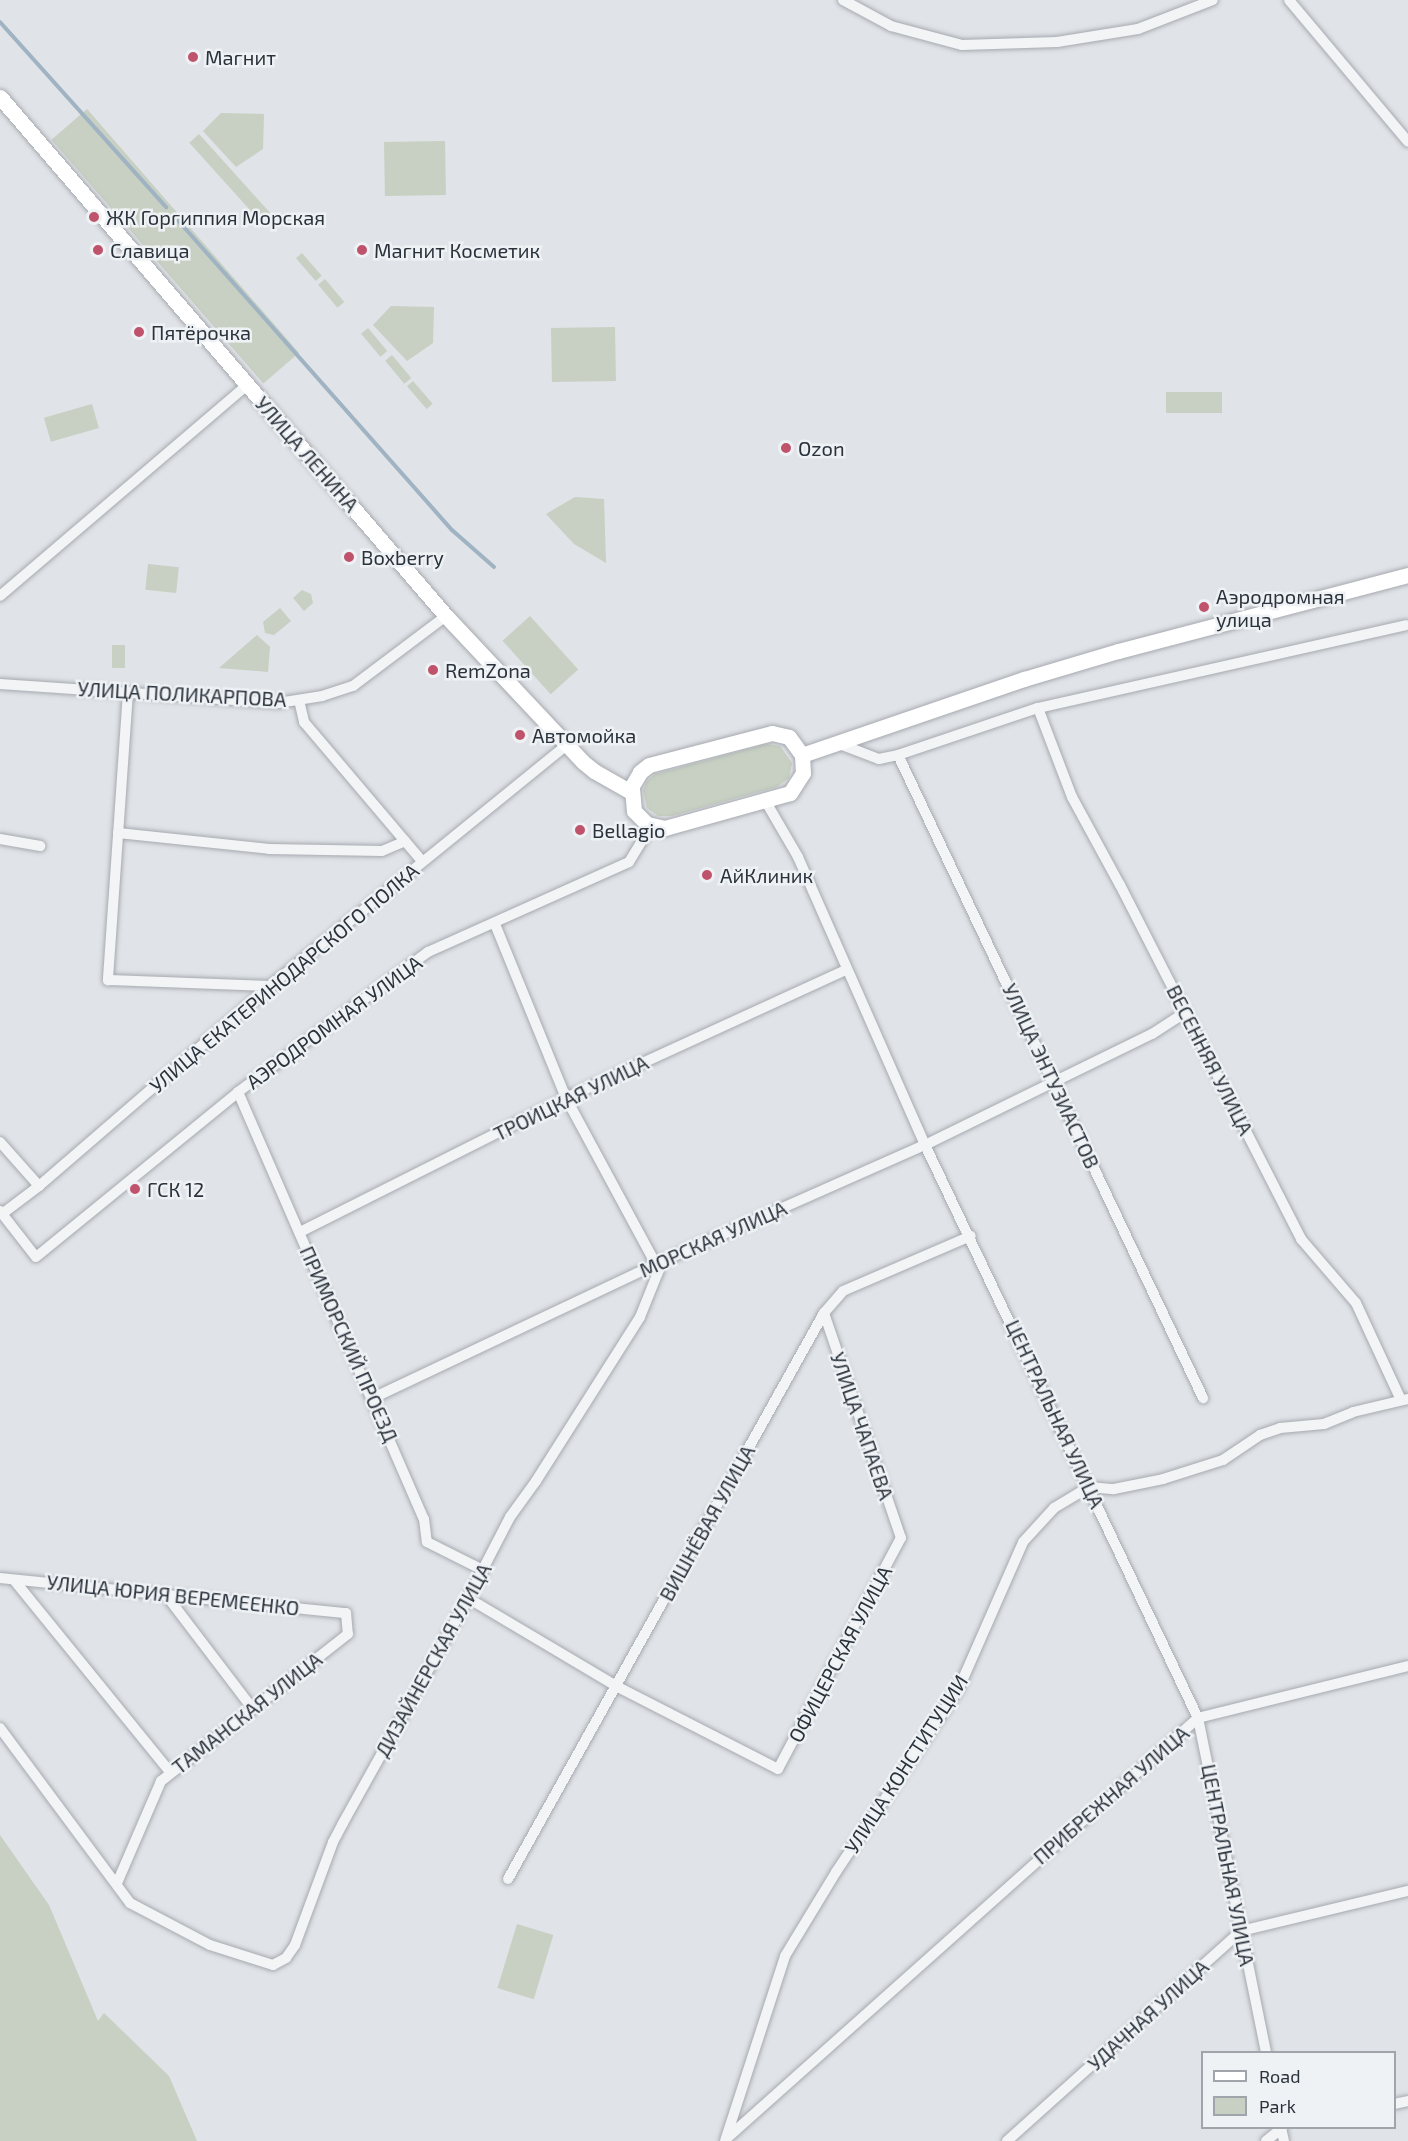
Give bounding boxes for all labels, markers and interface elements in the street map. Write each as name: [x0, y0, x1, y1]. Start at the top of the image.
place label: Магнит: [205, 45, 276, 69]
marker: Магнит: [186, 50, 200, 64]
place label: ЖК Горгиппия Морская: [106, 205, 325, 229]
marker: ЖК Горгиппия Морская: [87, 210, 101, 224]
place label: Славица: [110, 238, 189, 262]
place label: Магнит Косметик: [374, 238, 540, 262]
marker: Славица: [91, 243, 105, 257]
marker: Магнит Косметик: [355, 243, 369, 257]
place label: Пятёрочка: [151, 320, 251, 344]
marker: Пятёрочка: [132, 325, 146, 339]
street label: УЛИЦА ЛЕНИНА: [250, 391, 364, 517]
place label: Ozon: [798, 436, 845, 460]
marker: Ozon: [779, 441, 793, 455]
place label: Boxberry: [361, 545, 444, 569]
marker: Boxberry: [342, 550, 356, 564]
place label: Аэродромная улица: [1216, 584, 1345, 631]
marker: Аэродромная улица: [1197, 600, 1211, 614]
place label: RemZona: [445, 658, 531, 682]
marker: RemZona: [426, 663, 440, 677]
street label: УЛИЦА ПОЛИКАРПОВА: [77, 677, 287, 711]
place label: Автомойка: [532, 723, 636, 747]
marker: Автомойка: [513, 728, 527, 742]
place label: Bellagio: [592, 818, 665, 842]
marker: Bellagio: [573, 823, 587, 837]
street label: УЛИЦА ЕКАТЕРИНОДАРСКОГО ПОЛКА: [145, 858, 423, 1098]
place label: АйКлиник: [720, 863, 813, 887]
marker: АйКлиник: [698, 866, 716, 884]
street label: АЭРОДРОМНАЯ УЛИЦА: [241, 950, 427, 1094]
street label: УЛИЦА ЭНТУЗИАСТОВ: [998, 980, 1104, 1172]
street label: ВЕСЕННЯЯ УЛИЦА: [1162, 981, 1258, 1139]
street label: ТРОИЦКАЯ УЛИЦА: [490, 1050, 652, 1146]
place label: ГСК 12: [147, 1177, 204, 1201]
marker: ГСК 12: [128, 1182, 142, 1196]
street label: МОРСКАЯ УЛИЦА: [636, 1196, 790, 1282]
street label: ПРИМОРСКИЙ ПРОЕЗД: [295, 1242, 403, 1446]
street label: ЦЕНТРАЛЬНАЯ УЛИЦА: [1001, 1316, 1109, 1512]
street label: УЛИЦА ЧАПАЕВА: [825, 1349, 899, 1503]
street label: ВИШНЁВАЯ УЛИЦА: [654, 1441, 760, 1605]
street label: ДИЗАЙНЕРСКАЯ УЛИЦА: [370, 1559, 496, 1761]
street label: ОФИЦЕРСКАЯ УЛИЦА: [783, 1562, 897, 1746]
street label: УЛИЦА ЮРИЯ ВЕРЕМЕЕНКО: [45, 1570, 301, 1620]
street label: ТАМАНСКАЯ УЛИЦА: [167, 1647, 327, 1779]
street label: УЛИЦА КОНСТИТУЦИИ: [839, 1670, 973, 1858]
street label: ПРИБРЕЖНАЯ УЛИЦА: [1028, 1721, 1194, 1869]
street label: ЦЕНТРАЛЬНАЯ УЛИЦА: [1197, 1762, 1259, 1968]
street label: УДАЧНАЯ УЛИЦА: [1083, 1954, 1213, 2076]
legend: [1201, 2051, 1396, 2129]
text: Road: [1259, 2065, 1300, 2087]
text: Park: [1259, 2095, 1296, 2117]

